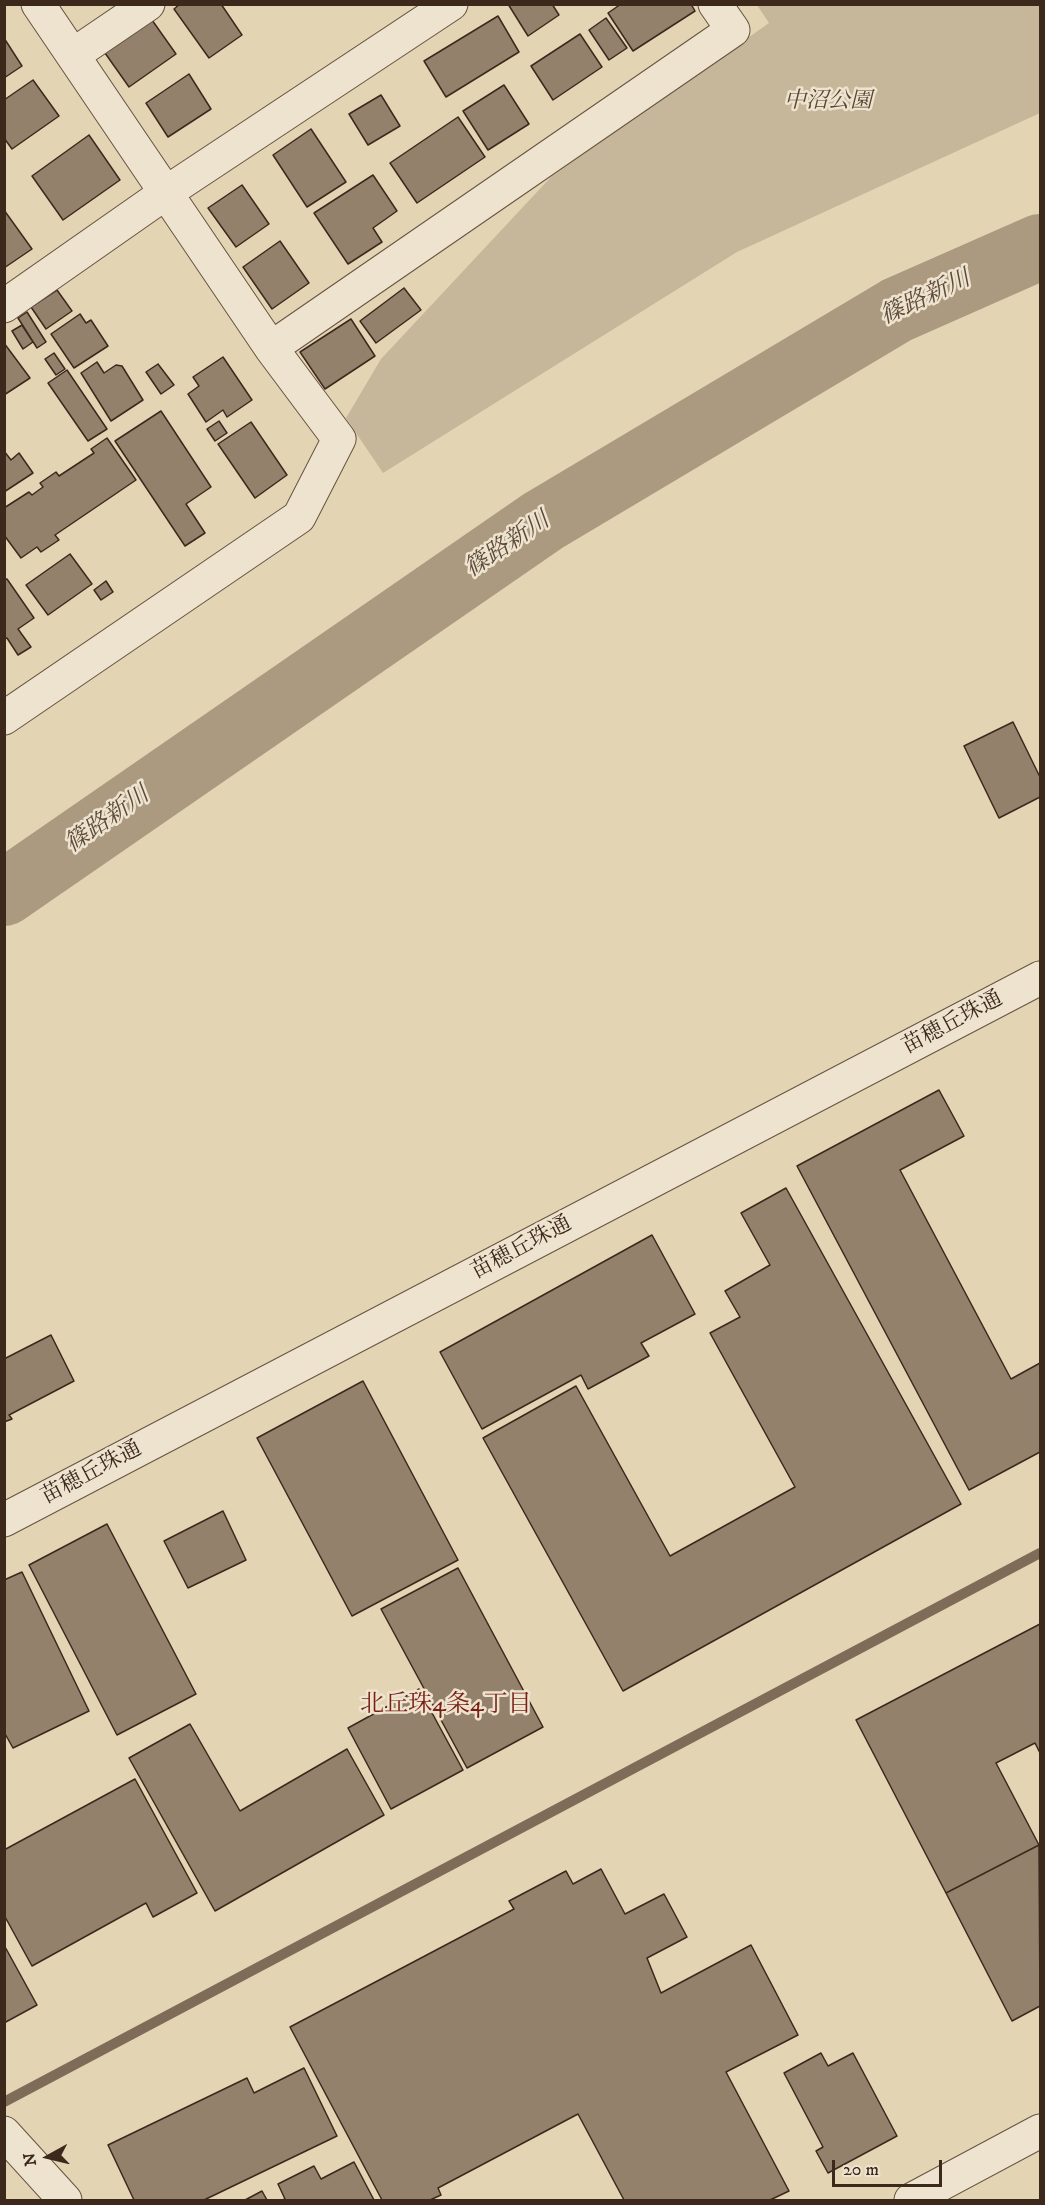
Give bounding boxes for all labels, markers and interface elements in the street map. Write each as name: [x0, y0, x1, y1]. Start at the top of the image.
park label: 中沼公園: [784, 89, 872, 115]
water label: 篠路新川: [876, 266, 976, 332]
water label: 篠路新川: [460, 507, 556, 585]
water label: 篠路新川: [60, 782, 156, 860]
street label: 苗穂丘珠通: [898, 987, 1008, 1061]
street label: 苗穂丘珠通: [467, 1212, 577, 1286]
street label: 苗穂丘珠通: [37, 1437, 147, 1511]
district label: 北丘珠4条4丁目: [360, 1692, 532, 1720]
north arrow: [18, 2127, 78, 2187]
scale bar: [835, 2148, 944, 2186]
text: N: [19, 2152, 41, 2167]
text: 20 m: [843, 2159, 879, 2181]

